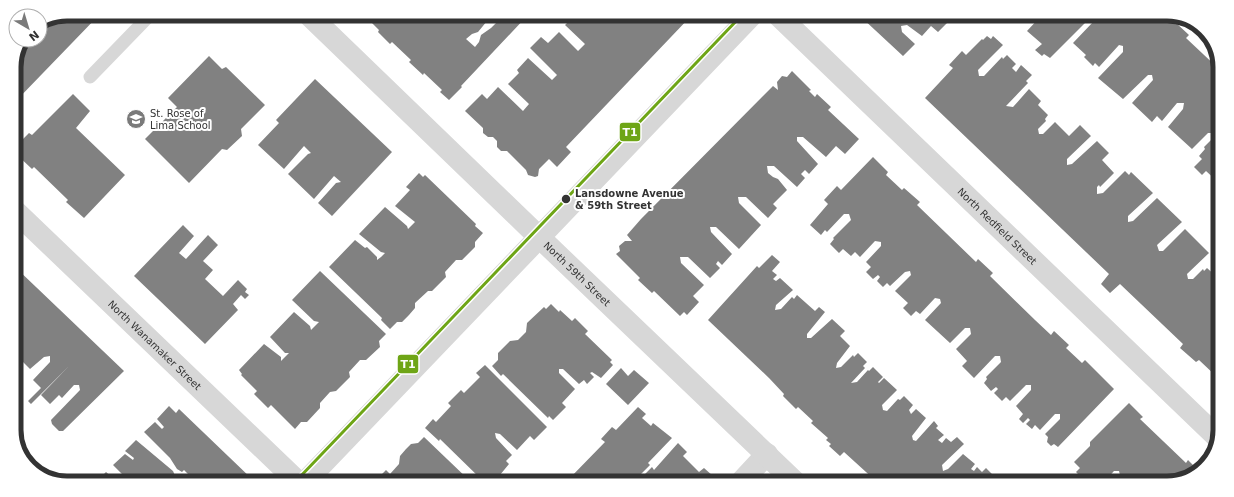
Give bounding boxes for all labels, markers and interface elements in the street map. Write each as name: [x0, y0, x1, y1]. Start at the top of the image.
north arrow: [8, 8, 48, 48]
text: N: [26, 28, 41, 43]
school or university icon: St. Rose of Lima School: [125, 108, 147, 130]
place label: St. Rose of Lima School: [150, 108, 211, 131]
line badge: T1: [619, 122, 641, 142]
text: T1: [622, 126, 638, 139]
street label: North Redfield Street: [955, 186, 1039, 267]
place label: Lansdowne Avenue & 59th Street: [575, 188, 684, 211]
marker: Lansdowne Avenue & 59th Street: [560, 193, 572, 205]
street label: North 59th Street: [541, 240, 613, 308]
street label: North Wanamaker Street: [106, 298, 203, 392]
line badge: T1: [397, 354, 419, 374]
text: T1: [400, 358, 416, 371]

